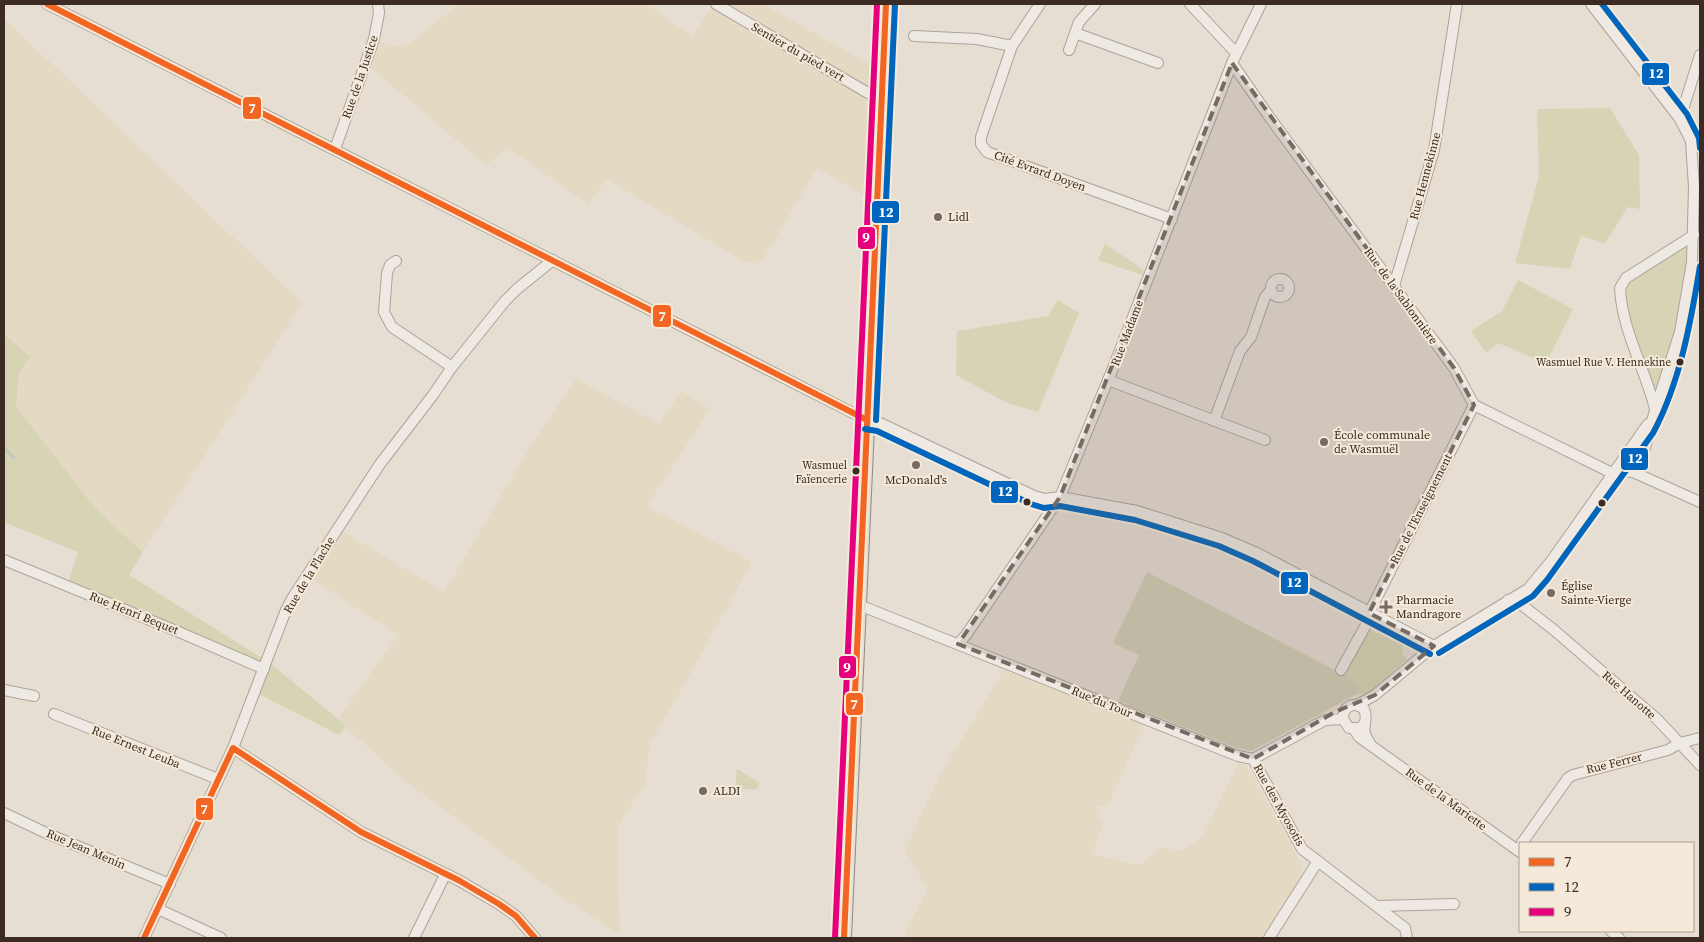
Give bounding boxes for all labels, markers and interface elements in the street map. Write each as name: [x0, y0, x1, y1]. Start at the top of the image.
street label: Sentier du pied vert: [749, 19, 847, 85]
street label: Rue de la Justice: [338, 33, 382, 121]
line badge: 12: [1641, 62, 1670, 86]
text: 12: [1648, 63, 1664, 83]
line badge: 7: [242, 96, 262, 120]
text: 7: [248, 98, 256, 118]
street label: Rue Hennekinne: [1406, 130, 1444, 222]
street label: Cité Evrard Doyen: [992, 147, 1088, 195]
line badge: 12: [871, 200, 900, 224]
text: 12: [878, 202, 894, 222]
place label: Lidl: [948, 209, 970, 225]
marker: Lidl: [932, 211, 944, 223]
line badge: 9: [857, 226, 876, 250]
text: 9: [862, 227, 870, 247]
street label: Rue de la Sablonnière: [1360, 244, 1442, 348]
street label: Rue Madame: [1107, 298, 1147, 368]
line badge: 7: [652, 304, 672, 328]
text: 7: [658, 306, 666, 326]
place label: Wasmuel Rue V. Hennekine: [1536, 355, 1671, 370]
marker: Wasmuel Rue V. Hennekine: [1675, 357, 1685, 367]
place label: École communale de Wasmuël: [1334, 427, 1430, 457]
marker: École communale de Wasmuël: [1318, 436, 1330, 448]
line badge: 12: [1620, 447, 1649, 471]
text: 12: [1627, 448, 1643, 468]
street label: Rue de l'Enseignement: [1386, 451, 1456, 567]
place label: Wasmuel Faïencerie: [795, 458, 847, 487]
marker: McDonald's: [910, 459, 922, 471]
marker: Wasmuel Faïencerie: [851, 466, 861, 476]
place label: McDonald's: [885, 472, 947, 488]
line badge: 12: [990, 480, 1019, 504]
text: 12: [997, 481, 1013, 501]
unlabelled marker: [1022, 497, 1032, 507]
unlabelled marker: [1597, 498, 1607, 508]
street label: Rue de la Flache: [280, 534, 338, 616]
line badge: 12: [1280, 571, 1309, 595]
text: 12: [1286, 572, 1302, 592]
place label: Église Sainte-Vierge: [1561, 578, 1632, 608]
marker: Église Sainte-Vierge: [1545, 587, 1557, 599]
street label: Rue Henri Bequet: [87, 588, 181, 638]
place label: Pharmacie Mandragore: [1396, 592, 1461, 622]
marker: Pharmacie Mandragore: [1380, 601, 1392, 613]
line badge: 9: [838, 655, 857, 679]
text: 9: [843, 657, 851, 677]
street label: Rue Hanotte: [1599, 667, 1659, 723]
street label: Rue du Tour: [1069, 682, 1135, 722]
line badge: 7: [845, 692, 864, 716]
text: 7: [850, 694, 858, 714]
street label: Rue Ernest Leuba: [89, 722, 184, 772]
street label: Rue Ferrer: [1584, 748, 1644, 778]
street label: Rue des Myosotis: [1250, 761, 1308, 849]
street label: Rue de la Mariette: [1402, 764, 1490, 834]
place label: ALDI: [713, 783, 740, 799]
marker: ALDI: [697, 785, 709, 797]
line badge: 7: [195, 797, 214, 821]
text: 7: [200, 799, 208, 819]
street label: Rue Jean Menin: [44, 825, 128, 873]
legend: [1519, 842, 1694, 932]
text: 7: [1564, 851, 1572, 872]
text: 12: [1564, 876, 1579, 897]
text: 9: [1564, 901, 1572, 922]

